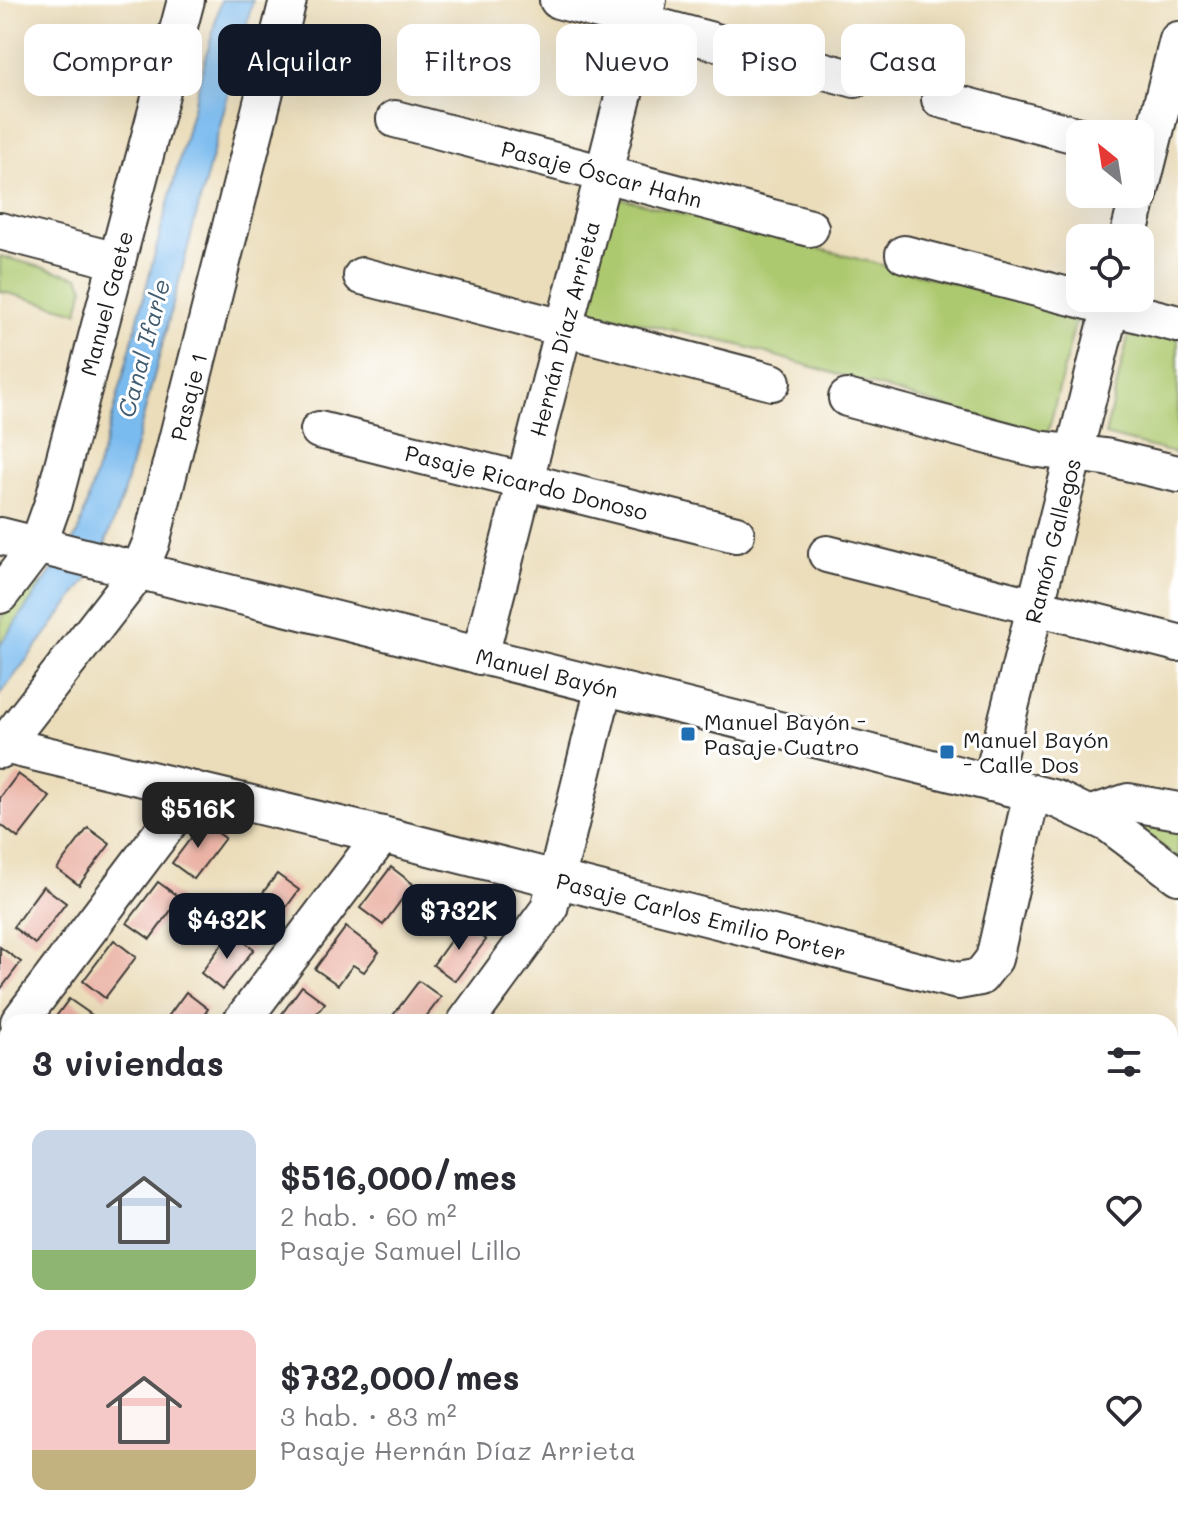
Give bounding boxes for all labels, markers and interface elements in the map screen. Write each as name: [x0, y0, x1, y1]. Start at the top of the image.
chip: Comprar: [24, 24, 202, 96]
chip: Alquilar: [218, 24, 381, 96]
chip: Filtros: [397, 24, 540, 96]
chip: Nuevo: [556, 24, 697, 96]
chip: Piso: [713, 24, 825, 96]
chip: Casa: [841, 24, 965, 96]
north arrow: [1066, 120, 1154, 208]
map controls: [1066, 120, 1154, 312]
street label: Pasaje Óscar Hahn: [498, 133, 706, 214]
street label: Hernán Díaz Arrieta: [522, 218, 605, 440]
button: locate: [1066, 224, 1154, 312]
street label: Manuel Gaete: [73, 228, 139, 379]
water label: Canal Ifarle: [110, 276, 176, 420]
street label: Pasaje 1: [163, 350, 213, 444]
street label: Pasaje Ricardo Donoso: [402, 438, 651, 526]
street label: Ramón Gallegos: [1017, 455, 1087, 626]
street label: Manuel Bayón: [473, 641, 622, 704]
place label: Manuel Bayón - Pasaje Cuatro: [704, 707, 866, 761]
marker: Manuel Bayón - Pasaje Cuatro: [679, 725, 697, 743]
place label: Manuel Bayón - Calle Dos: [963, 725, 1109, 779]
marker: Manuel Bayón - Calle Dos: [938, 743, 956, 761]
pin: $516K: [142, 782, 254, 850]
text: $516K: [160, 791, 236, 825]
street label: Pasaje Carlos Emilio Porter: [554, 865, 849, 967]
pin: $732K: [403, 884, 515, 952]
pin: $432K: [171, 893, 283, 961]
text: $732K: [420, 893, 498, 927]
text: $432K: [187, 902, 267, 936]
text: 3 viviendas: [32, 1040, 224, 1085]
icon: filters: [1102, 1040, 1146, 1084]
text: $516,000/mes: [280, 1154, 517, 1199]
icon: home: [96, 1162, 192, 1258]
icon: heart: [1102, 1188, 1146, 1232]
text: 2 hab. · 60 m²: [280, 1199, 457, 1233]
text: Pasaje Samuel Lillo: [280, 1233, 521, 1267]
text: $732,000/mes: [280, 1354, 520, 1399]
icon: home: [96, 1362, 192, 1458]
icon: heart: [1102, 1388, 1146, 1432]
text: 3 hab. · 83 m²: [280, 1399, 457, 1433]
text: Pasaje Hernán Díaz Arrieta: [280, 1433, 636, 1467]

